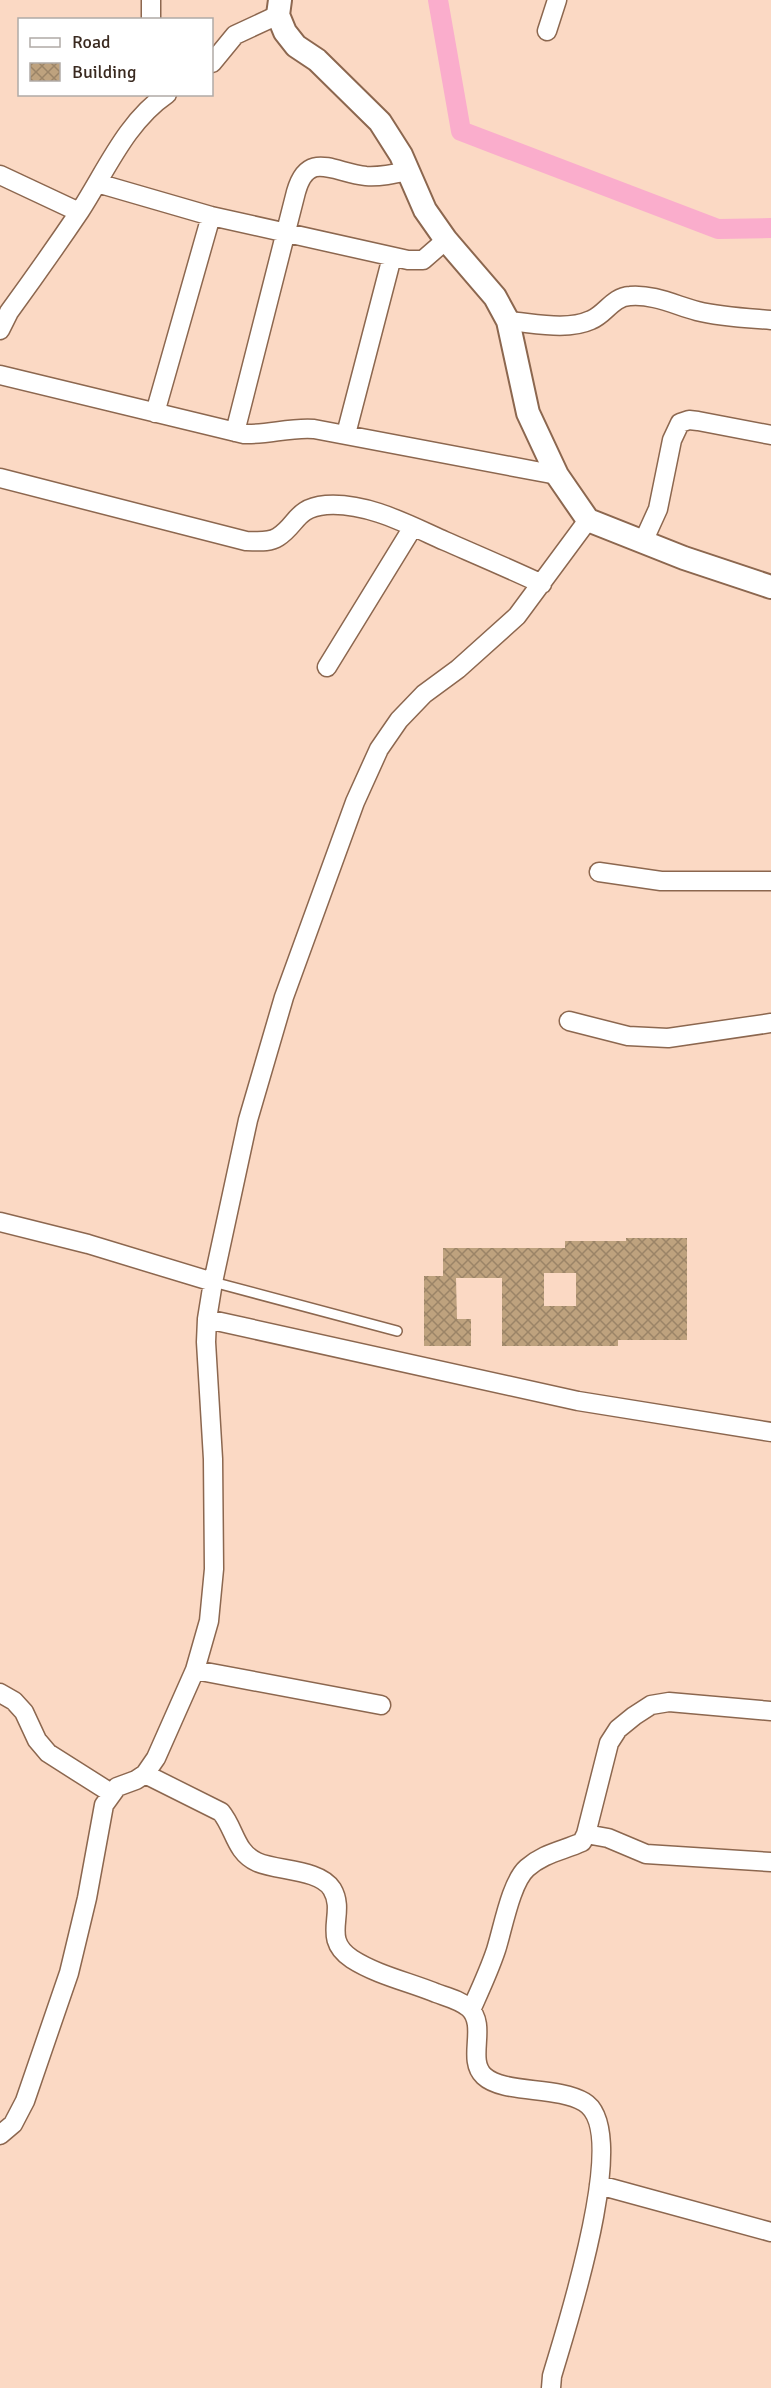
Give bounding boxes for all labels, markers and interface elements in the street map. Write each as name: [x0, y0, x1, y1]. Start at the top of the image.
legend: [18, 18, 213, 96]
text: Road: [72, 31, 111, 53]
text: Building: [72, 61, 136, 83]

